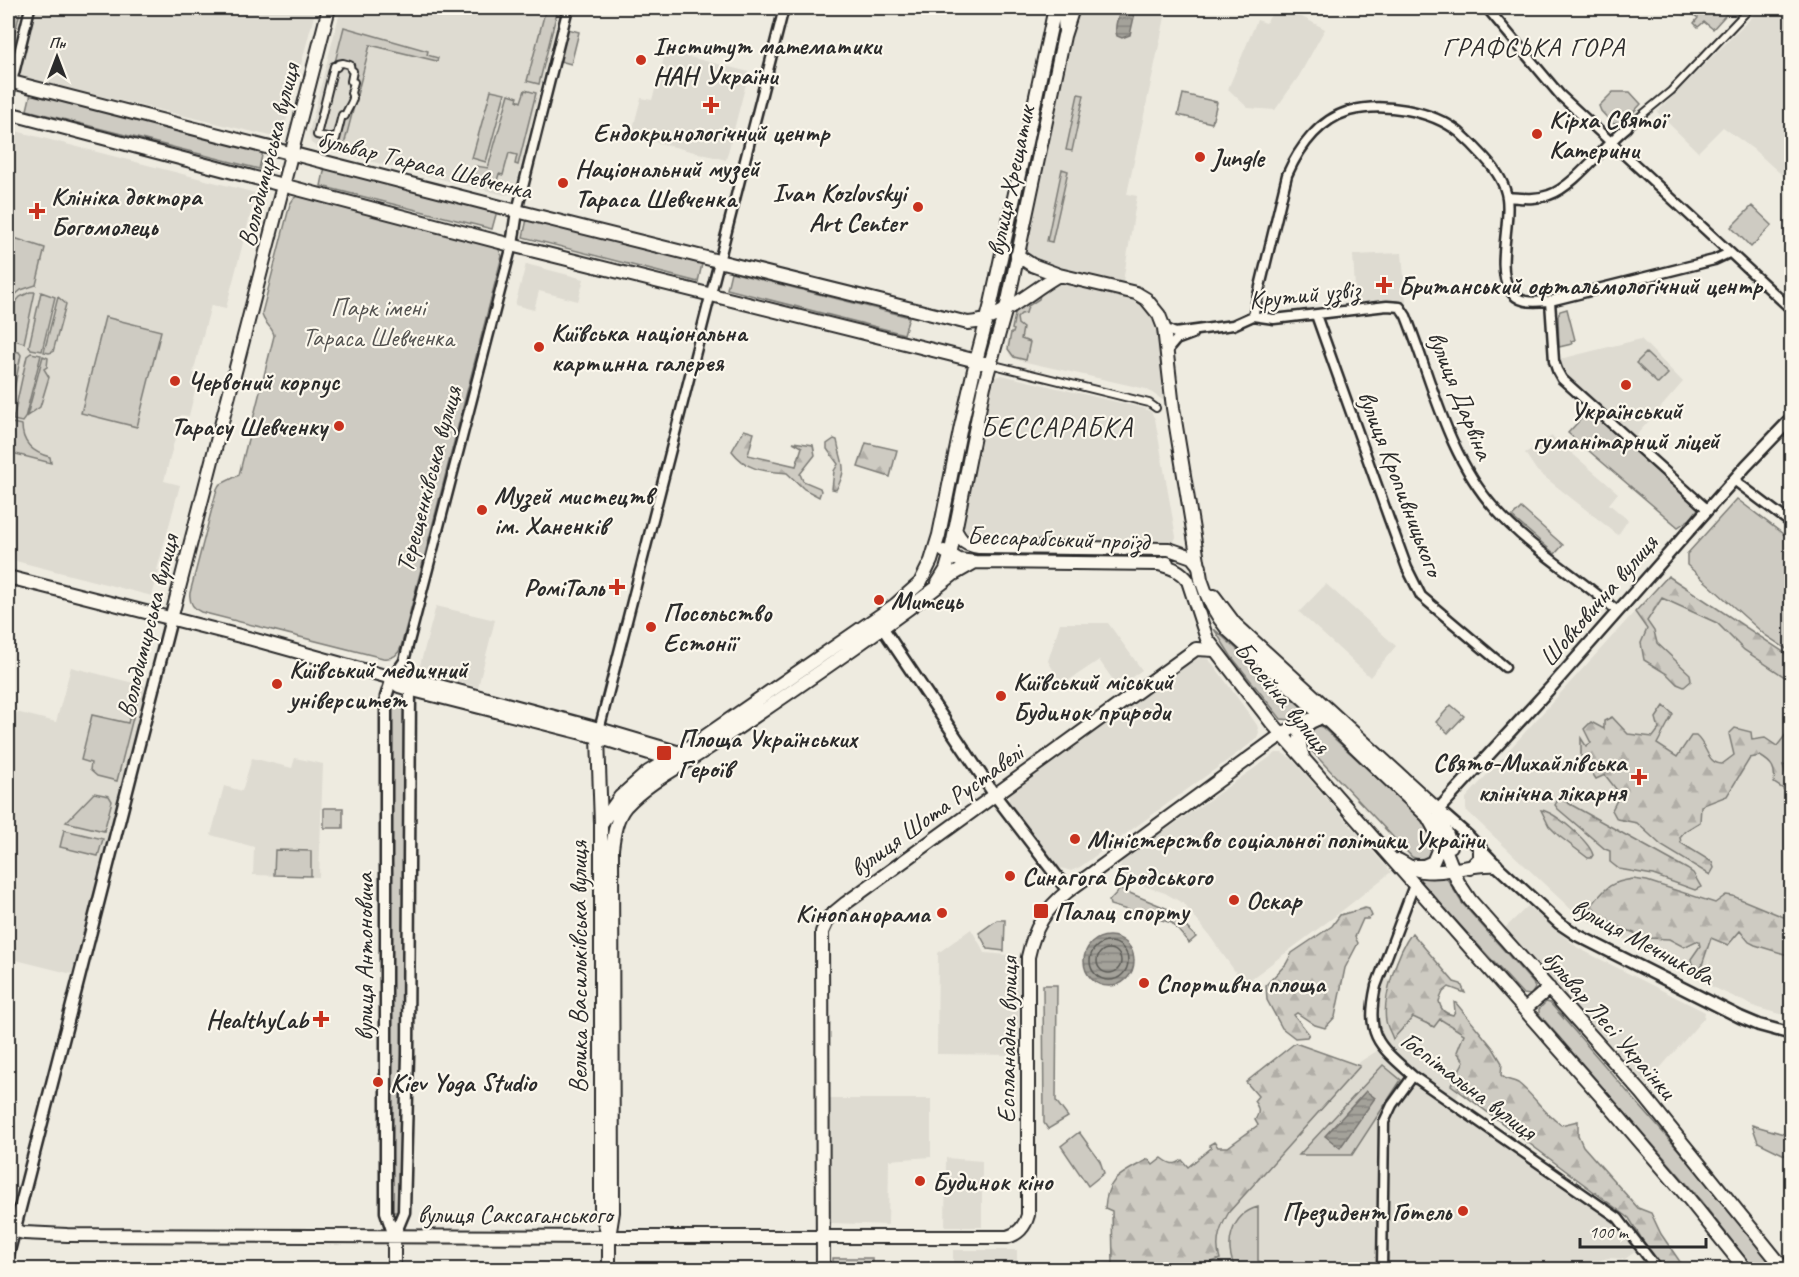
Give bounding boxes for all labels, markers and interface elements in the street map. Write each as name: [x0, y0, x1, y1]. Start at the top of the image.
north arrow: [27, 27, 87, 87]
place label: Інститут математики НАН України: [653, 29, 883, 92]
district label: ГРАФСЬКА ГОРА: [1442, 30, 1626, 64]
text: Пн: [49, 33, 66, 53]
marker: Інститут математики НАН України: [634, 53, 648, 67]
street label: Володимирська вулиця: [230, 58, 308, 250]
marker: Ендокринологічний центр: [702, 96, 720, 114]
street label: вулиця Хрещатик: [978, 101, 1043, 259]
place label: Кірха Святої Катерини: [1549, 103, 1671, 166]
place label: Ендокринологічний центр: [593, 116, 831, 149]
street label: бульвар Тараса Шевченка: [314, 122, 537, 207]
marker: Кірха Святої Катерини: [1530, 127, 1544, 141]
place label: Jungle: [1210, 141, 1266, 174]
marker: Jungle: [1193, 150, 1207, 164]
place label: Національний музей Тараса Шевченка: [575, 152, 761, 215]
marker: Національний музей Тараса Шевченка: [556, 176, 570, 190]
place label: Ivan Kozlovskyi Art Center: [773, 176, 910, 239]
place label: Клініка доктора Богомолець: [51, 180, 204, 243]
marker: Ivan Kozlovskyi Art Center: [911, 200, 925, 214]
marker: Клініка доктора Богомолець: [28, 202, 46, 220]
place label: Британський офтальмологічний центр: [1398, 269, 1764, 302]
street label: Крутий узвіз: [1247, 272, 1363, 318]
marker: Британський офтальмологічний центр: [1375, 276, 1393, 294]
park label: Парк імені Тараса Шевченка: [302, 291, 456, 354]
place label: Київська національна картинна галерея: [551, 316, 749, 379]
street label: вулиця Дарвіна: [1420, 326, 1502, 466]
marker: Київська національна картинна галерея: [532, 340, 546, 354]
place label: Червоний корпус: [187, 365, 341, 398]
marker: Червоний корпус: [168, 374, 182, 388]
marker: Український гуманітарний ліцей: [1619, 378, 1633, 392]
street label: Терещенківська вулиця: [388, 381, 470, 576]
street label: вулиця Кропивницького: [1350, 386, 1452, 583]
place label: Український гуманітарний ліцей: [1533, 394, 1721, 457]
place label: Тарасу Шевченку: [171, 410, 330, 443]
district label: БЕССАРАБКА: [981, 410, 1134, 445]
marker: Тарасу Шевченку: [332, 419, 346, 433]
place label: Музей мистецтв ім. Ханенків: [494, 479, 658, 542]
marker: Музей мистецтв ім. Ханенків: [475, 503, 489, 517]
street label: Бессарабський проїзд: [967, 519, 1152, 559]
street label: Шовковична вулиця: [1532, 526, 1666, 673]
street label: Володимирська вулиця: [109, 529, 187, 721]
place label: РоміТаль: [524, 571, 606, 604]
marker: РоміТаль: [608, 578, 626, 596]
place label: Митець: [891, 584, 965, 617]
marker: Митець: [872, 593, 886, 607]
place label: Посольство Естонії: [663, 596, 773, 659]
marker: Посольство Естонії: [644, 620, 658, 634]
street label: Басейна вулиця: [1227, 634, 1339, 762]
place label: Київський медичний університет: [287, 653, 469, 716]
place label: Київський міський Будинок природи: [1013, 665, 1175, 728]
marker: Київський медичний університет: [270, 677, 284, 691]
marker: Київський міський Будинок природи: [994, 689, 1008, 703]
place label: Площа Українських Героїв: [678, 722, 859, 785]
street label: вулиця Шота Руставелі: [843, 735, 1032, 884]
marker: Площа Українських Героїв: [655, 744, 673, 762]
place label: Свято-Михайлівська клінічна лікарня: [1433, 746, 1628, 809]
marker: Свято-Михайлівська клінічна лікарня: [1630, 768, 1648, 786]
place label: Міністерство соціальної політики України: [1087, 823, 1487, 856]
marker: Міністерство соціальної політики України: [1068, 832, 1082, 846]
street label: Велика Васильківська вулиця: [562, 839, 595, 1093]
place label: Синагога Бродського: [1022, 860, 1214, 893]
marker: Синагога Бродського: [1003, 869, 1017, 883]
street label: вулиця Антоновича: [348, 871, 381, 1041]
place label: Оскар: [1246, 884, 1304, 917]
street label: вулиця Мечникова: [1566, 890, 1721, 994]
marker: Оскар: [1227, 893, 1241, 907]
place label: Палац спорту: [1054, 895, 1192, 928]
place label: Кінопанорама: [796, 897, 932, 930]
marker: Палац спорту: [1032, 902, 1050, 920]
marker: Кінопанорама: [935, 906, 949, 920]
street label: бульвар Лесі Українки: [1536, 943, 1685, 1107]
street label: Еспланадна вулиця: [990, 955, 1025, 1123]
place label: Спортивна площа: [1156, 967, 1327, 1000]
marker: Спортивна площа: [1137, 976, 1151, 990]
place label: HealthyLab: [206, 1003, 309, 1036]
marker: HealthyLab: [312, 1010, 330, 1028]
street label: Госпітальна вулиця: [1394, 1024, 1545, 1148]
place label: Kiev Yoga Studio: [390, 1066, 538, 1099]
marker: Kiev Yoga Studio: [371, 1075, 385, 1089]
place label: Будинок кіно: [932, 1165, 1054, 1198]
marker: Будинок кіно: [913, 1174, 927, 1188]
place label: Президент Готель: [1282, 1195, 1453, 1228]
street label: вулиця Саксаганського: [418, 1198, 615, 1231]
marker: Президент Готель: [1456, 1204, 1470, 1218]
scale bar: [1580, 1211, 1706, 1249]
text: 100 m: [1589, 1221, 1630, 1243]

